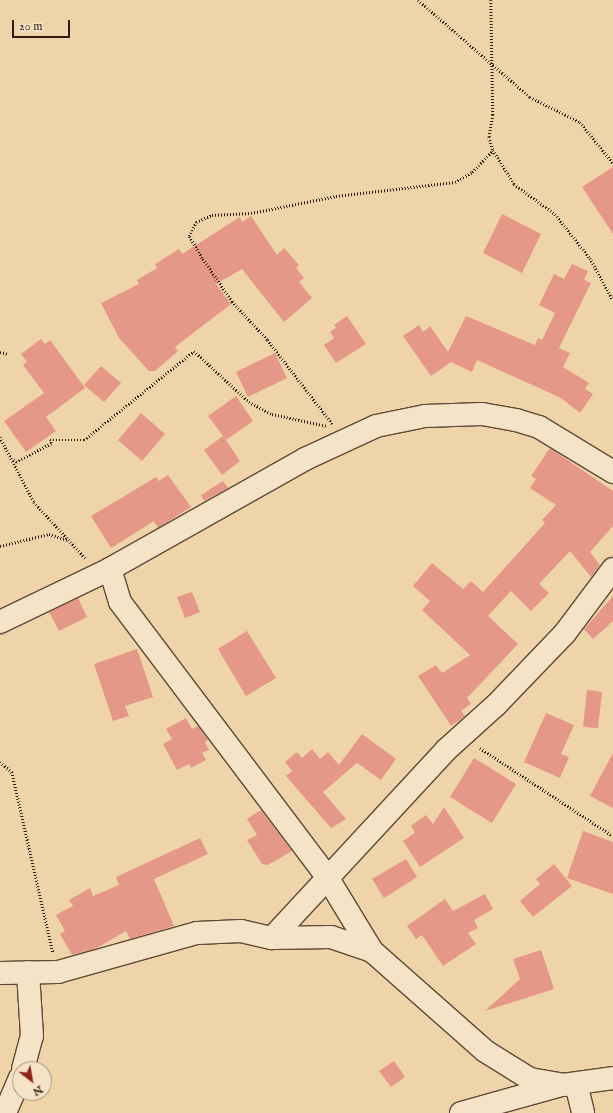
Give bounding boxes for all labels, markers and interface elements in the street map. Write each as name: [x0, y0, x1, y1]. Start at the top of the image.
scale bar: [14, 12, 72, 38]
text: 20 m: [19, 19, 42, 34]
north arrow: [12, 1061, 52, 1101]
text: N: [30, 1082, 45, 1099]

